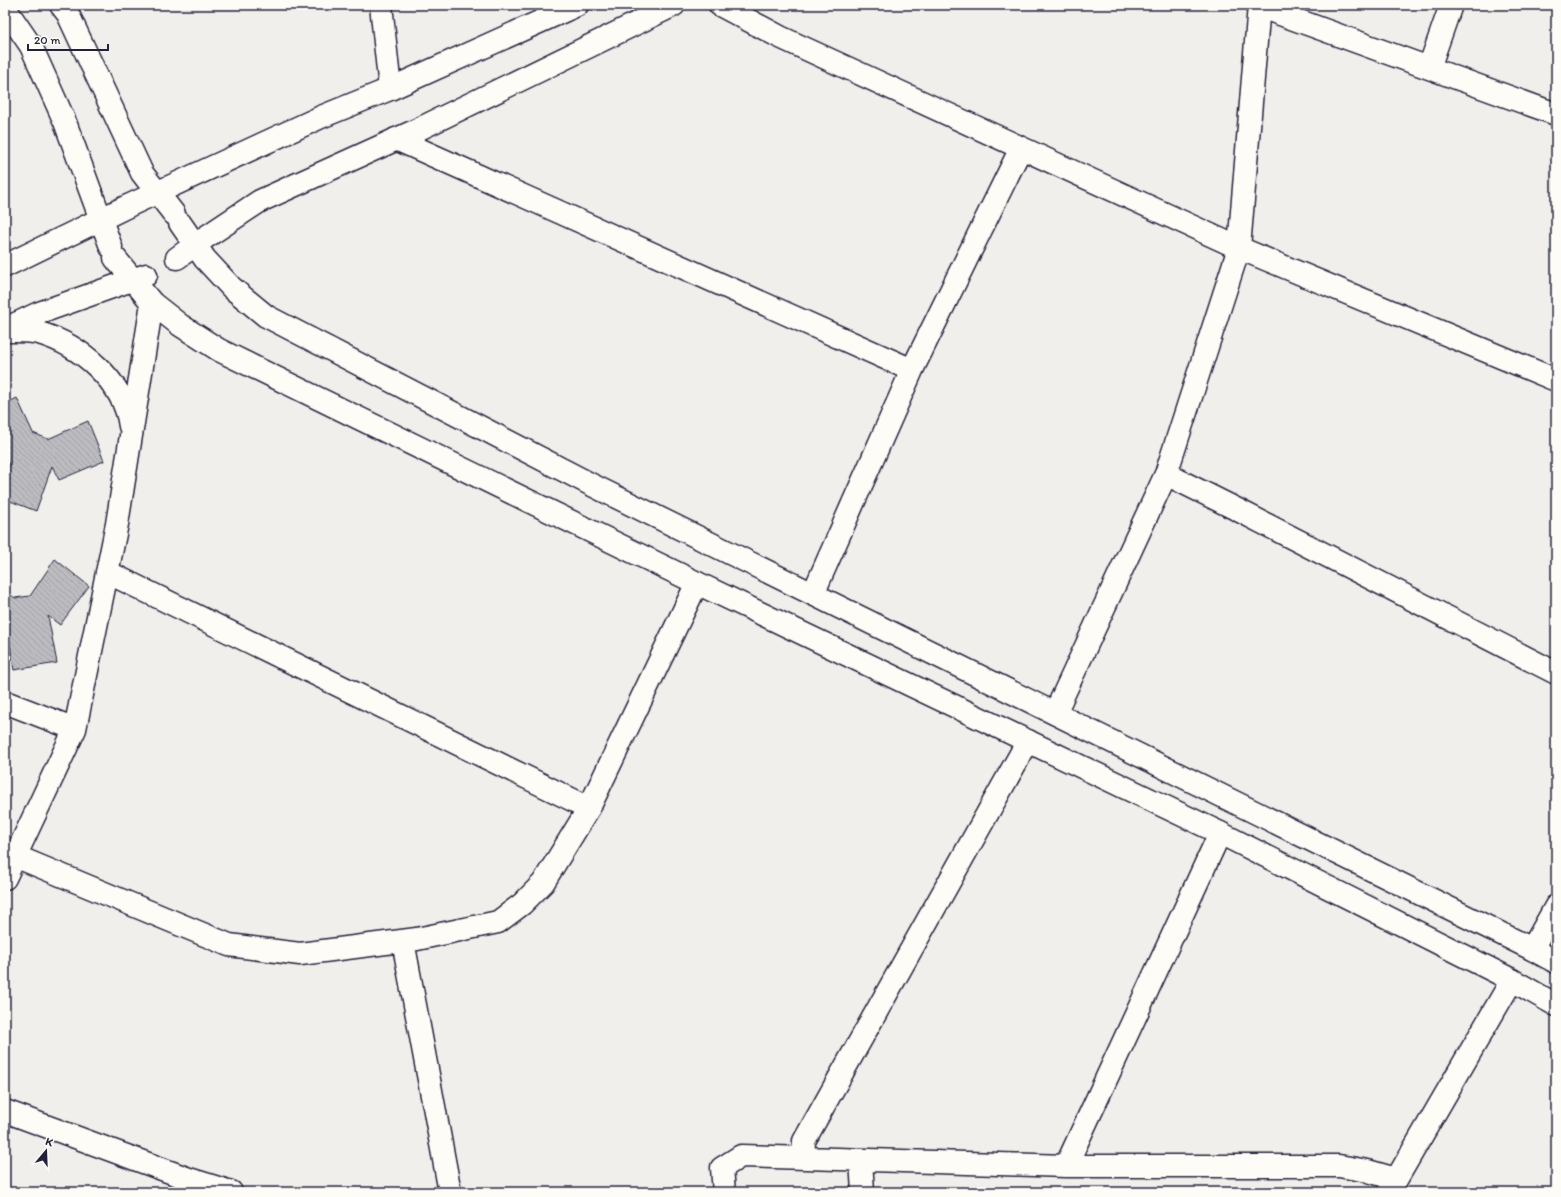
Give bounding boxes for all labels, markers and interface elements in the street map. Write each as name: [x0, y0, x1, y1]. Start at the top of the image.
scale bar: [28, 26, 108, 52]
text: 20 m: [34, 33, 61, 47]
north arrow: [26, 1131, 66, 1171]
text: K: [44, 1135, 55, 1150]

